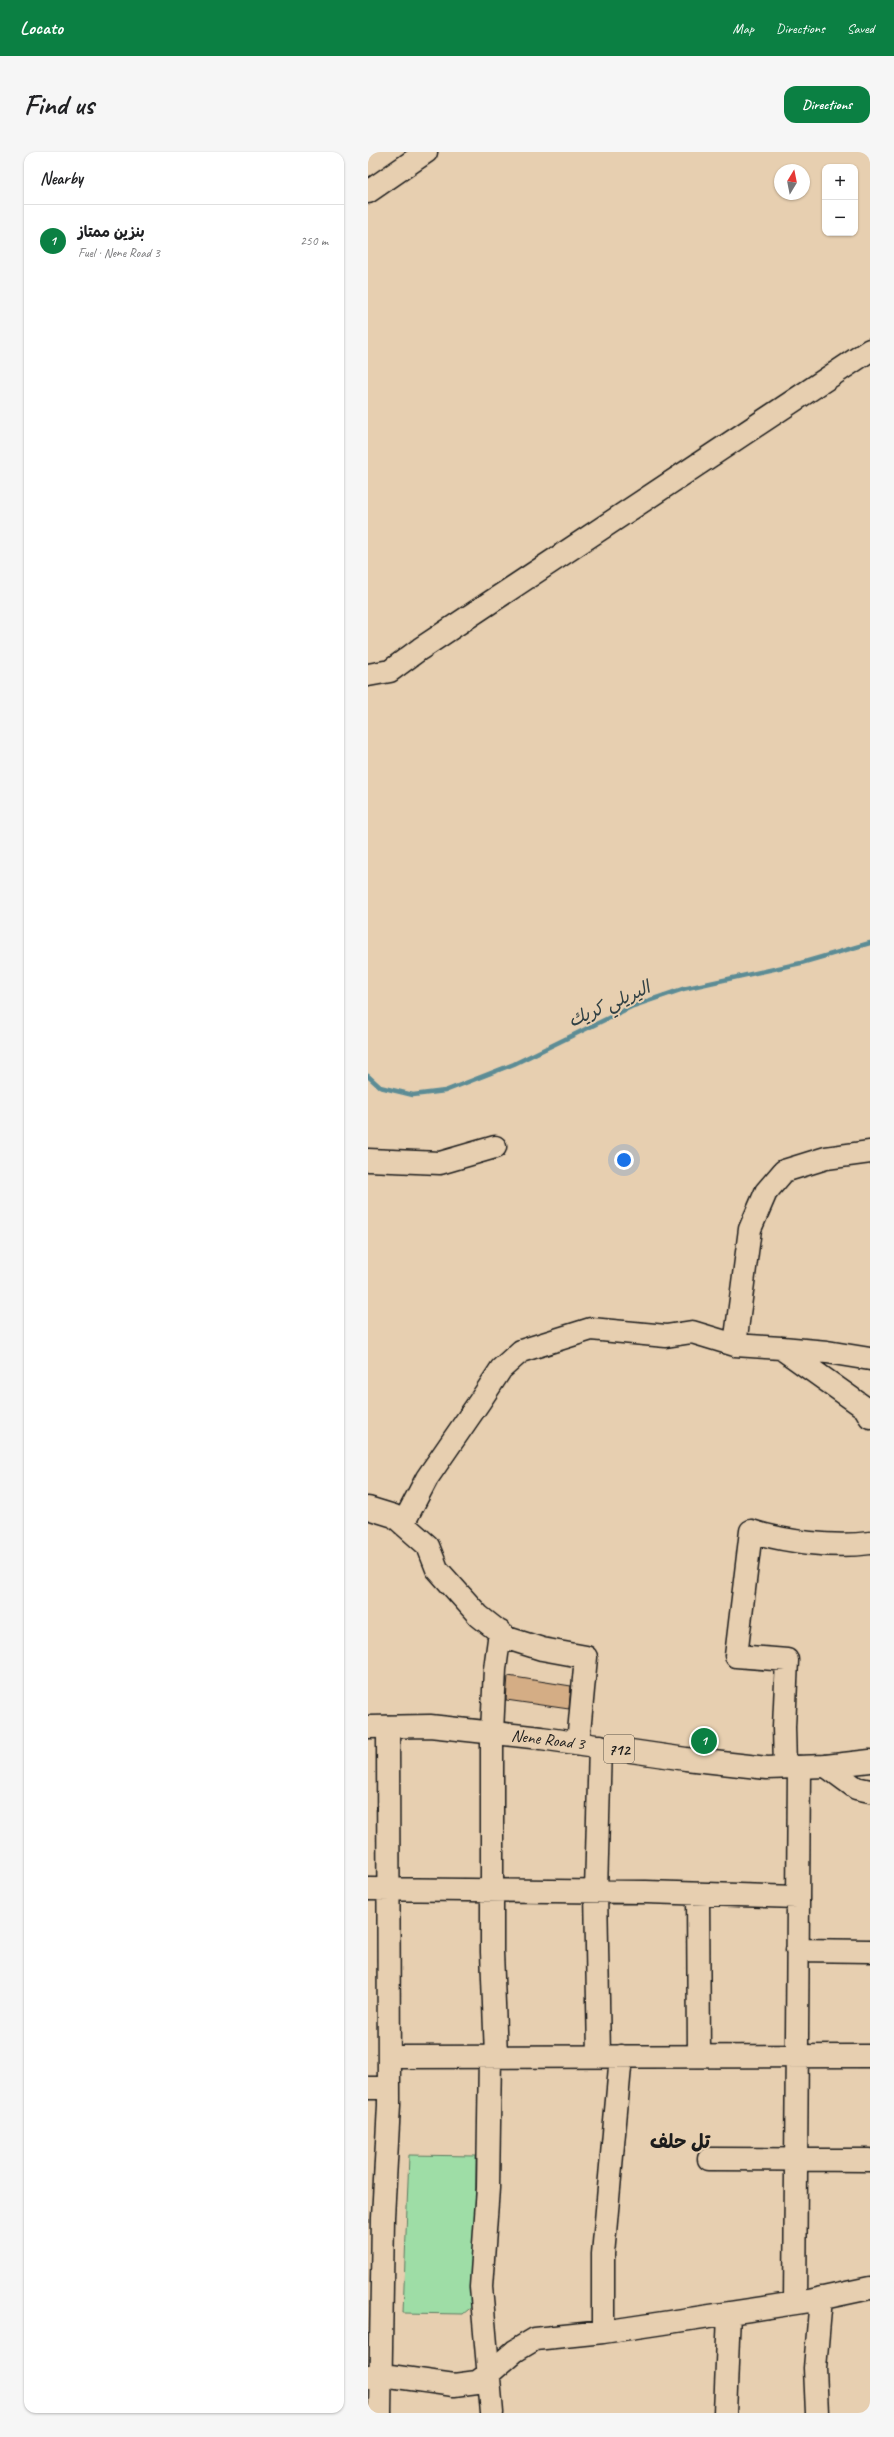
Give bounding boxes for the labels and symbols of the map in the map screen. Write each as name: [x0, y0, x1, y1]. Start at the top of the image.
north arrow: [774, 164, 810, 200]
water label: اليريلي كريك: [565, 975, 658, 1036]
your location: [614, 1150, 634, 1170]
street label: Nene Road 3: [510, 1725, 587, 1755]
pin: 1: [691, 1726, 717, 1756]
road number: 712: [604, 1735, 634, 1763]
district label: تل حلف: [650, 2130, 711, 2154]

